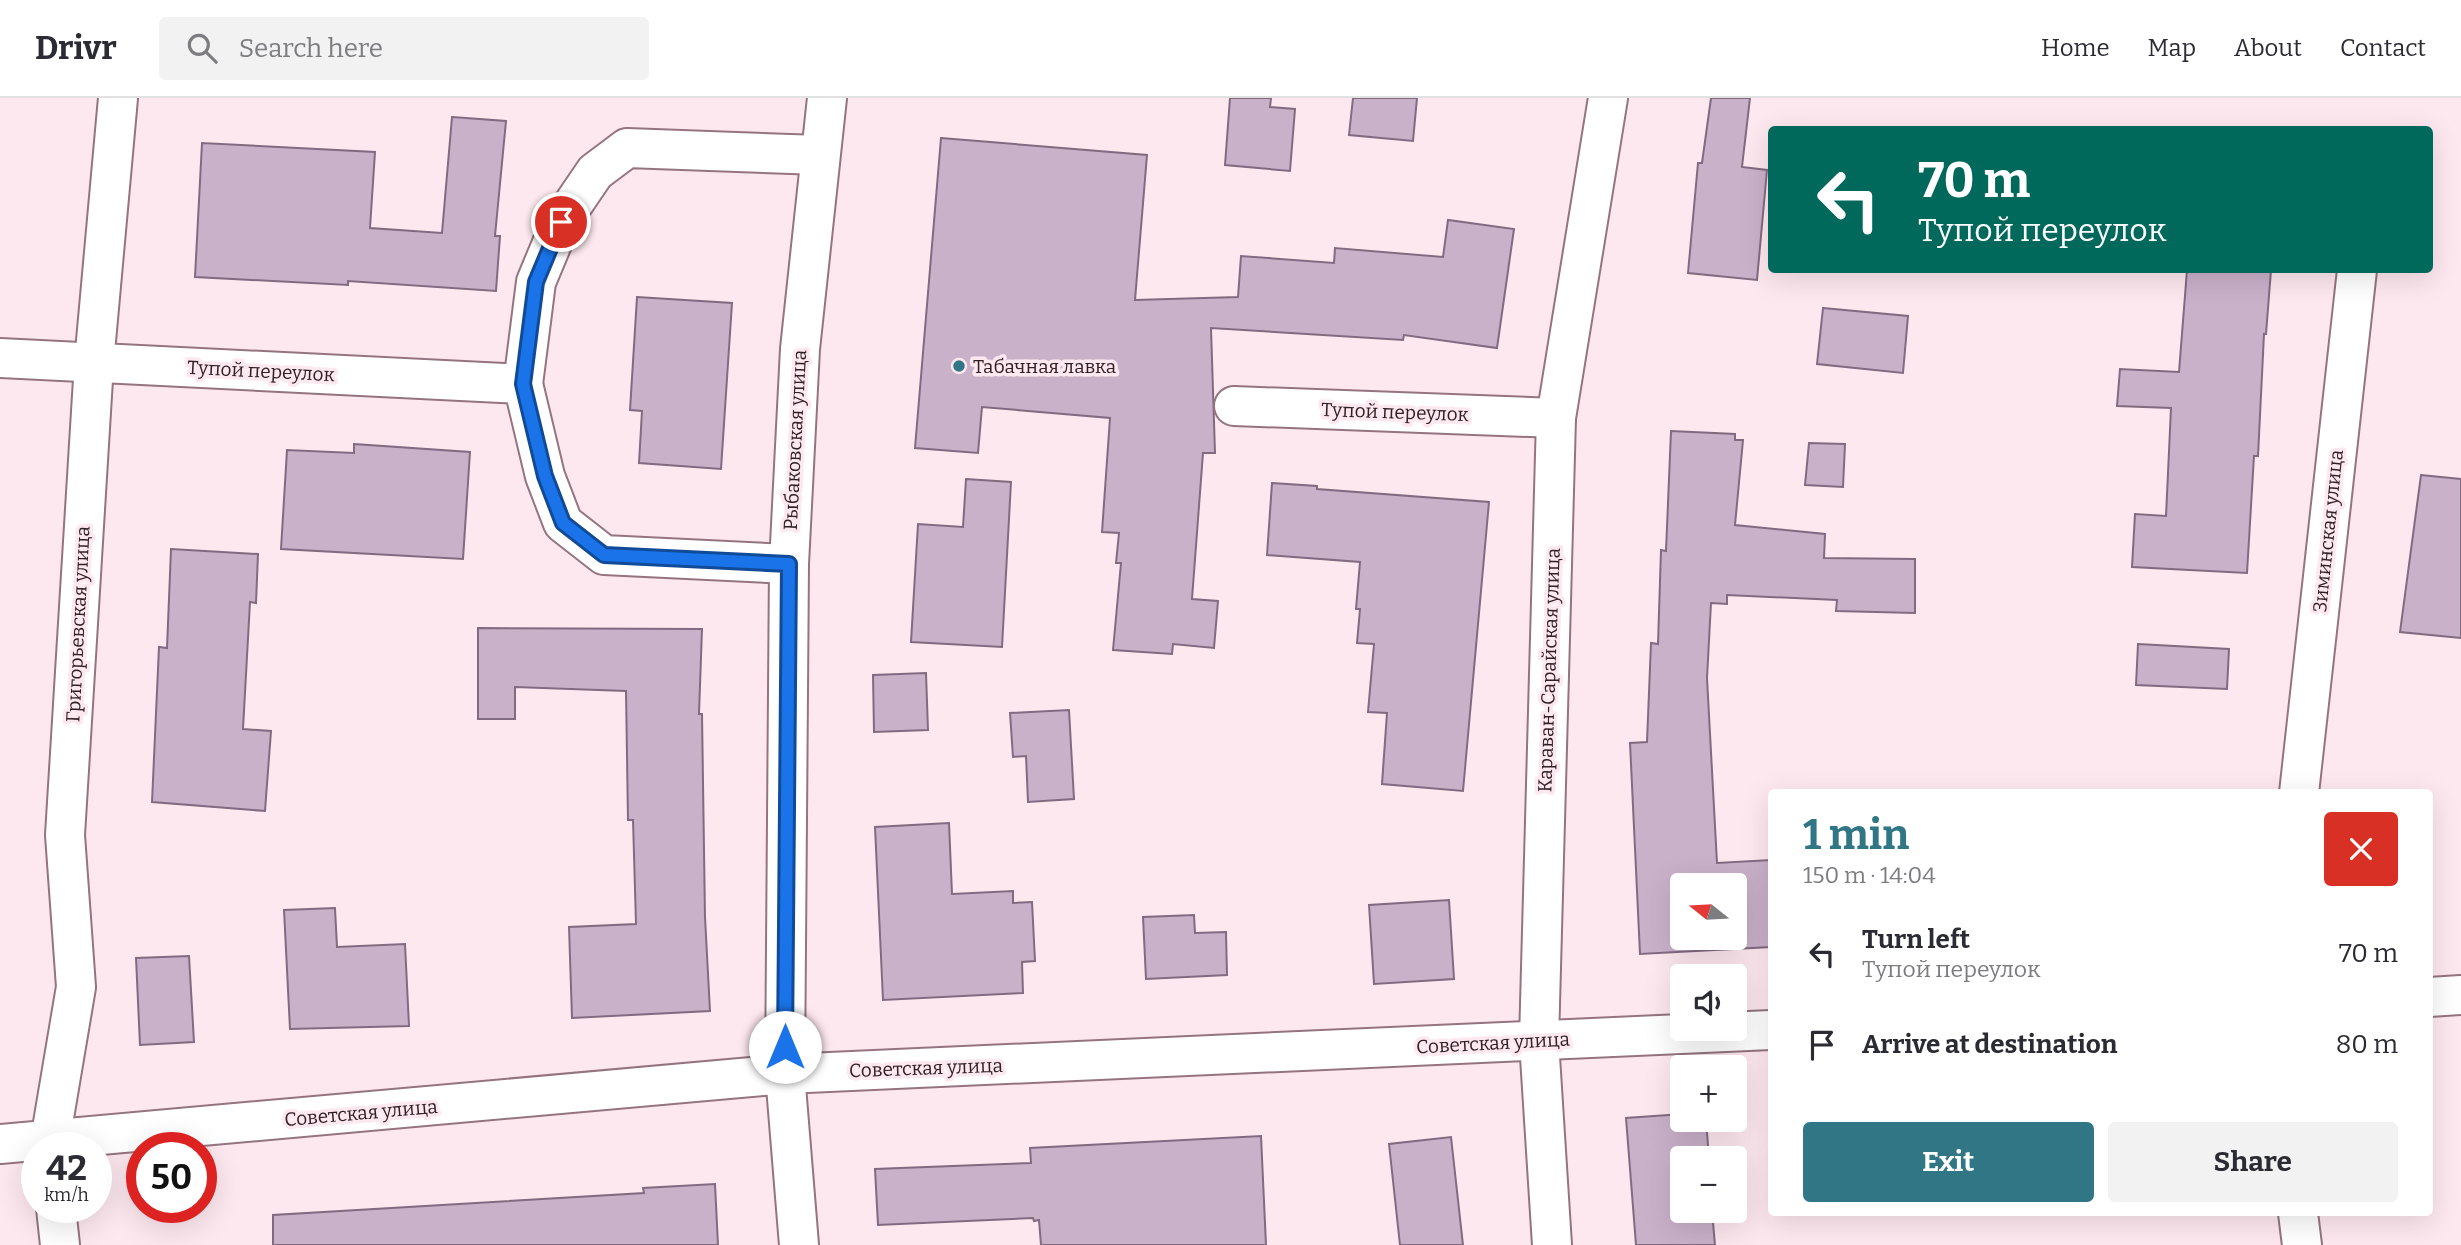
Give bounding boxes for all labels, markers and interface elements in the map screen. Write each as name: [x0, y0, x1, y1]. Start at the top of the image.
search box: [159, 17, 649, 80]
text: Drivr: [35, 28, 117, 68]
icon: search: [183, 29, 221, 67]
text: Search here: [239, 33, 383, 64]
text: Home: [2041, 34, 2110, 62]
text: Map: [2148, 34, 2196, 62]
text: About: [2234, 34, 2302, 62]
text: Contact: [2340, 34, 2426, 62]
text: 70 m: [1918, 151, 2030, 210]
icon: left: [1803, 154, 1894, 245]
pin: [531, 192, 591, 252]
icon: arrive: [542, 203, 580, 241]
text: Тупой переулок: [1918, 211, 2166, 249]
street label: Рыбаковская улица: [779, 349, 811, 531]
place label: Табачная лавка: [973, 355, 1117, 378]
street label: Тупой переулок: [187, 356, 336, 386]
marker: Табачная лавка: [951, 358, 967, 374]
street label: Тупой переулок: [1321, 398, 1470, 426]
street label: Зиминская улица: [2308, 448, 2348, 613]
street label: Григорьевская улица: [61, 525, 95, 723]
street label: Караван-Сарайская улица: [1533, 547, 1565, 793]
text: 1 min: [1803, 810, 1909, 860]
button: close: [2324, 812, 2398, 886]
text: 150 m · 14:04: [1803, 861, 1936, 889]
north arrow: [1670, 873, 1746, 950]
map controls: [1670, 873, 1747, 1223]
text: Turn left: [1862, 924, 1970, 955]
icon: left: [1803, 935, 1841, 973]
text: 70 m: [2339, 938, 2398, 969]
text: Тупой переулок: [1862, 955, 2041, 983]
button: sound: [1670, 964, 1747, 1041]
position arrow: [748, 1010, 822, 1084]
icon: arrive: [1803, 1026, 1841, 1064]
street label: Советская улица: [1416, 1027, 1571, 1059]
text: Arrive at destination: [1862, 1029, 2117, 1060]
text: 80 m: [2336, 1029, 2398, 1060]
street label: Советская улица: [849, 1054, 1004, 1082]
button: +: [1670, 1055, 1747, 1132]
street label: Советская улица: [283, 1095, 439, 1131]
button: Exit: [1803, 1122, 2094, 1202]
button: Share: [2108, 1122, 2398, 1202]
speed limit sign: 50: [126, 1132, 217, 1223]
button: −: [1670, 1146, 1747, 1223]
text: 42: [46, 1147, 87, 1189]
text: km/h: [44, 1184, 89, 1206]

